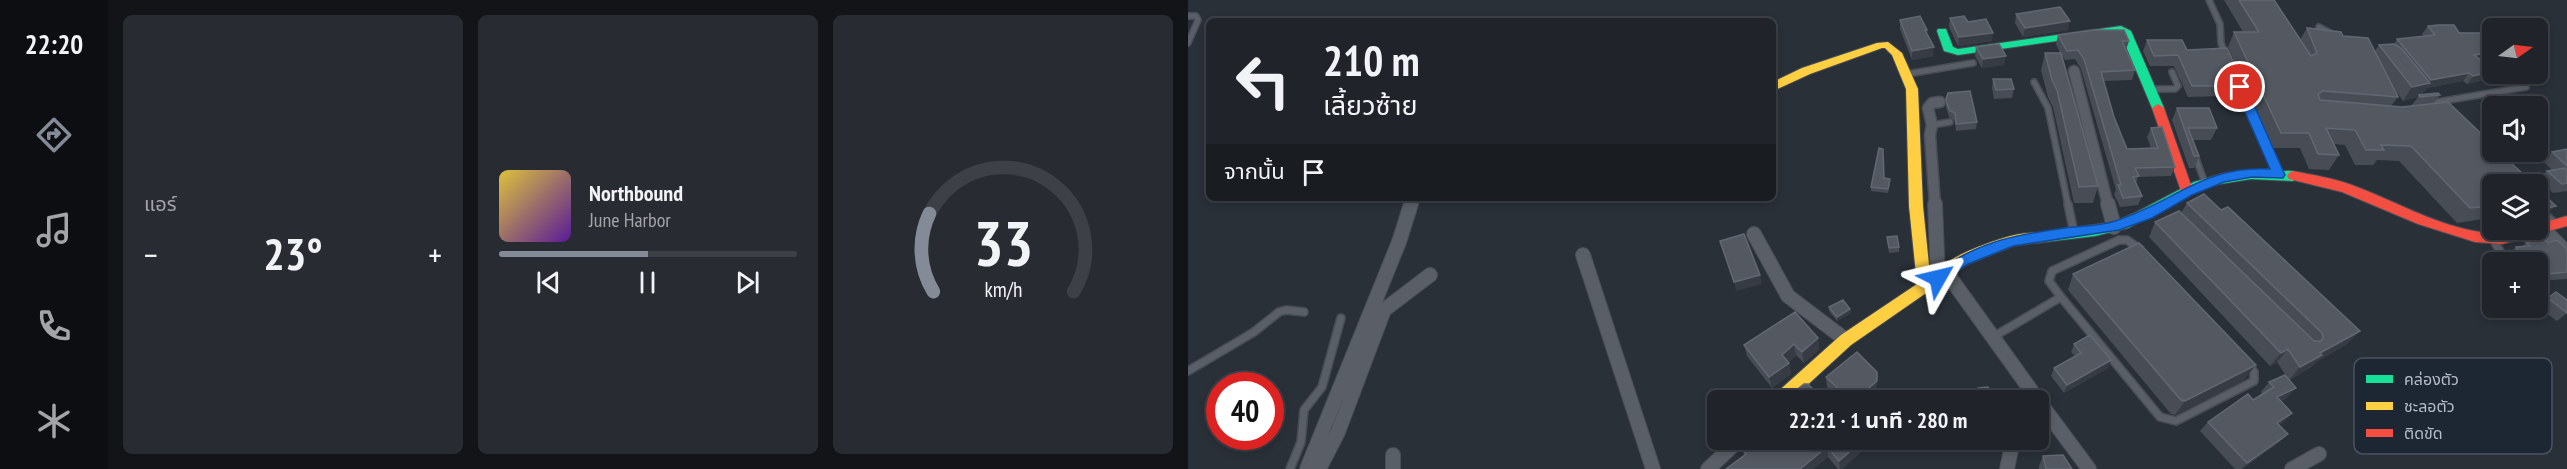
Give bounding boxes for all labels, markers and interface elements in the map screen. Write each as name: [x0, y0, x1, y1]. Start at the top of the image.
north arrow: [2482, 18, 2548, 84]
map controls: [2482, 18, 2548, 318]
text: 22:20: [25, 27, 83, 61]
text: 210 m: [1323, 33, 1420, 88]
icon: left: [1224, 42, 1302, 120]
pin: [2214, 61, 2265, 112]
icon: arrive: [2223, 70, 2256, 103]
text: เลี้ยวซ้าย: [1323, 88, 1417, 122]
button: sound: [2482, 96, 2548, 162]
icon: directions: [33, 114, 75, 156]
icon: arrive: [1297, 156, 1330, 189]
text: จากนั้น: [1224, 157, 1285, 185]
button: layers: [2482, 174, 2548, 240]
text: Northbound: [589, 179, 683, 207]
text: แอร์: [144, 191, 176, 217]
text: 33: [973, 202, 1033, 283]
text: June Harbor: [589, 207, 671, 233]
icon: music: [33, 209, 75, 251]
text: 23°: [263, 224, 323, 282]
text: −: [144, 233, 158, 276]
text: +: [428, 233, 442, 276]
position arrow: [1906, 246, 1970, 310]
button: +: [2482, 252, 2548, 318]
icon: previous: [532, 266, 565, 299]
icon: pause: [631, 266, 664, 299]
icon: next: [731, 266, 764, 299]
text: km/h: [984, 275, 1022, 303]
icon: phone: [33, 305, 75, 347]
legend: [2354, 358, 2552, 454]
text: คล่องตัว: [2404, 369, 2459, 389]
speed limit sign: 40: [1206, 372, 1284, 450]
text: ชะลอตัว: [2404, 396, 2455, 416]
icon: climate: [33, 400, 75, 442]
text: 22:21 · 1 นาที · 280 m: [1789, 406, 1967, 434]
text: ติดขัด: [2404, 423, 2443, 443]

